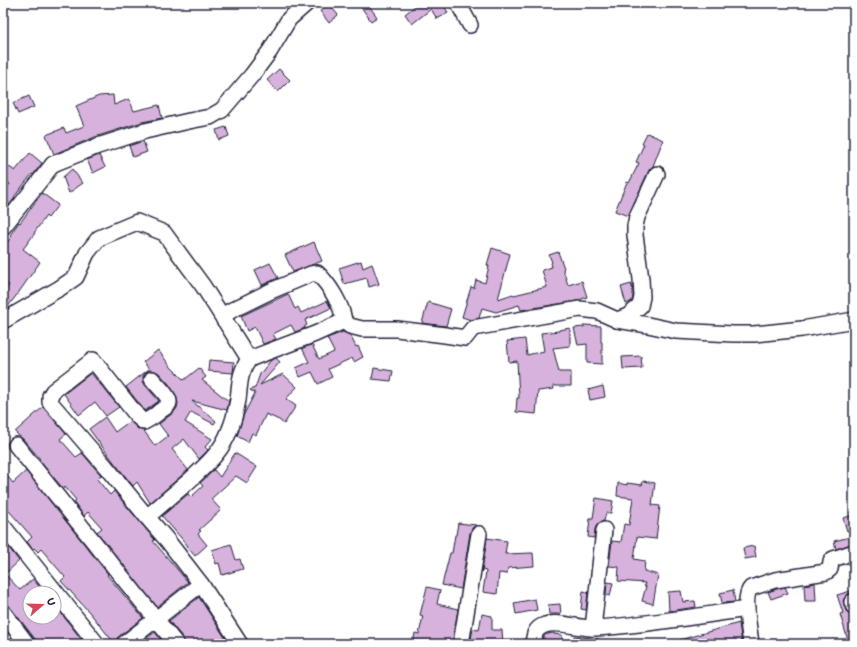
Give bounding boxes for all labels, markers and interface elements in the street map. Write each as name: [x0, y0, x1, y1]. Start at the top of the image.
north arrow: [22, 585, 62, 625]
text: U: [44, 596, 58, 607]

